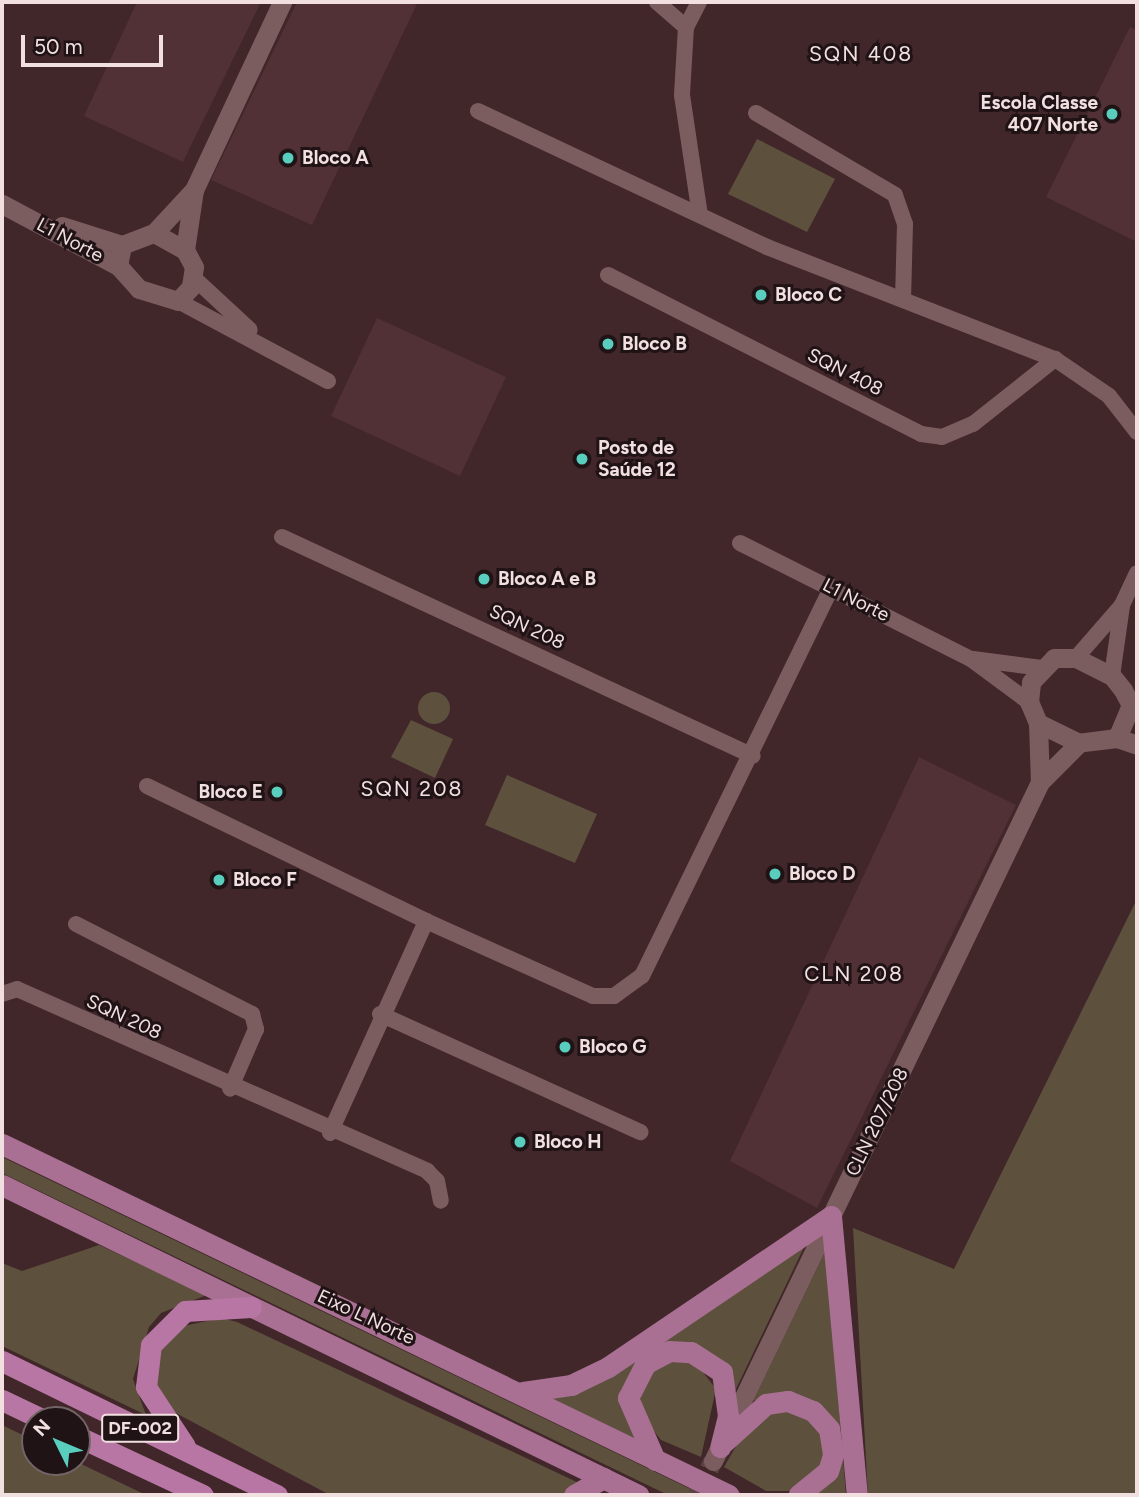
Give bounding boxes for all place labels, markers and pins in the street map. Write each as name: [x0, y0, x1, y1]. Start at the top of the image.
place label: Escola Classe 407 Norte: [980, 92, 1098, 136]
marker: Escola Classe 407 Norte: [1104, 106, 1120, 122]
place label: Bloco A: [302, 147, 369, 169]
marker: Bloco A: [280, 150, 296, 166]
place label: Bloco C: [775, 284, 842, 306]
marker: Bloco C: [753, 287, 769, 303]
place label: Bloco B: [622, 333, 687, 355]
marker: Bloco B: [600, 336, 616, 352]
place label: Posto de Saúde 12: [598, 437, 676, 481]
marker: Posto de Saúde 12: [572, 449, 592, 469]
place label: Bloco A e B: [498, 568, 596, 590]
marker: Bloco A e B: [476, 571, 492, 587]
place label: Bloco E: [199, 781, 263, 803]
marker: Bloco E: [269, 784, 285, 800]
place label: Bloco D: [789, 863, 856, 885]
marker: Bloco D: [767, 866, 783, 882]
place label: Bloco F: [233, 869, 297, 891]
marker: Bloco F: [211, 872, 227, 888]
place label: Bloco G: [579, 1036, 646, 1058]
marker: Bloco G: [557, 1039, 573, 1055]
place label: Bloco H: [534, 1131, 602, 1153]
marker: Bloco H: [512, 1134, 528, 1150]

